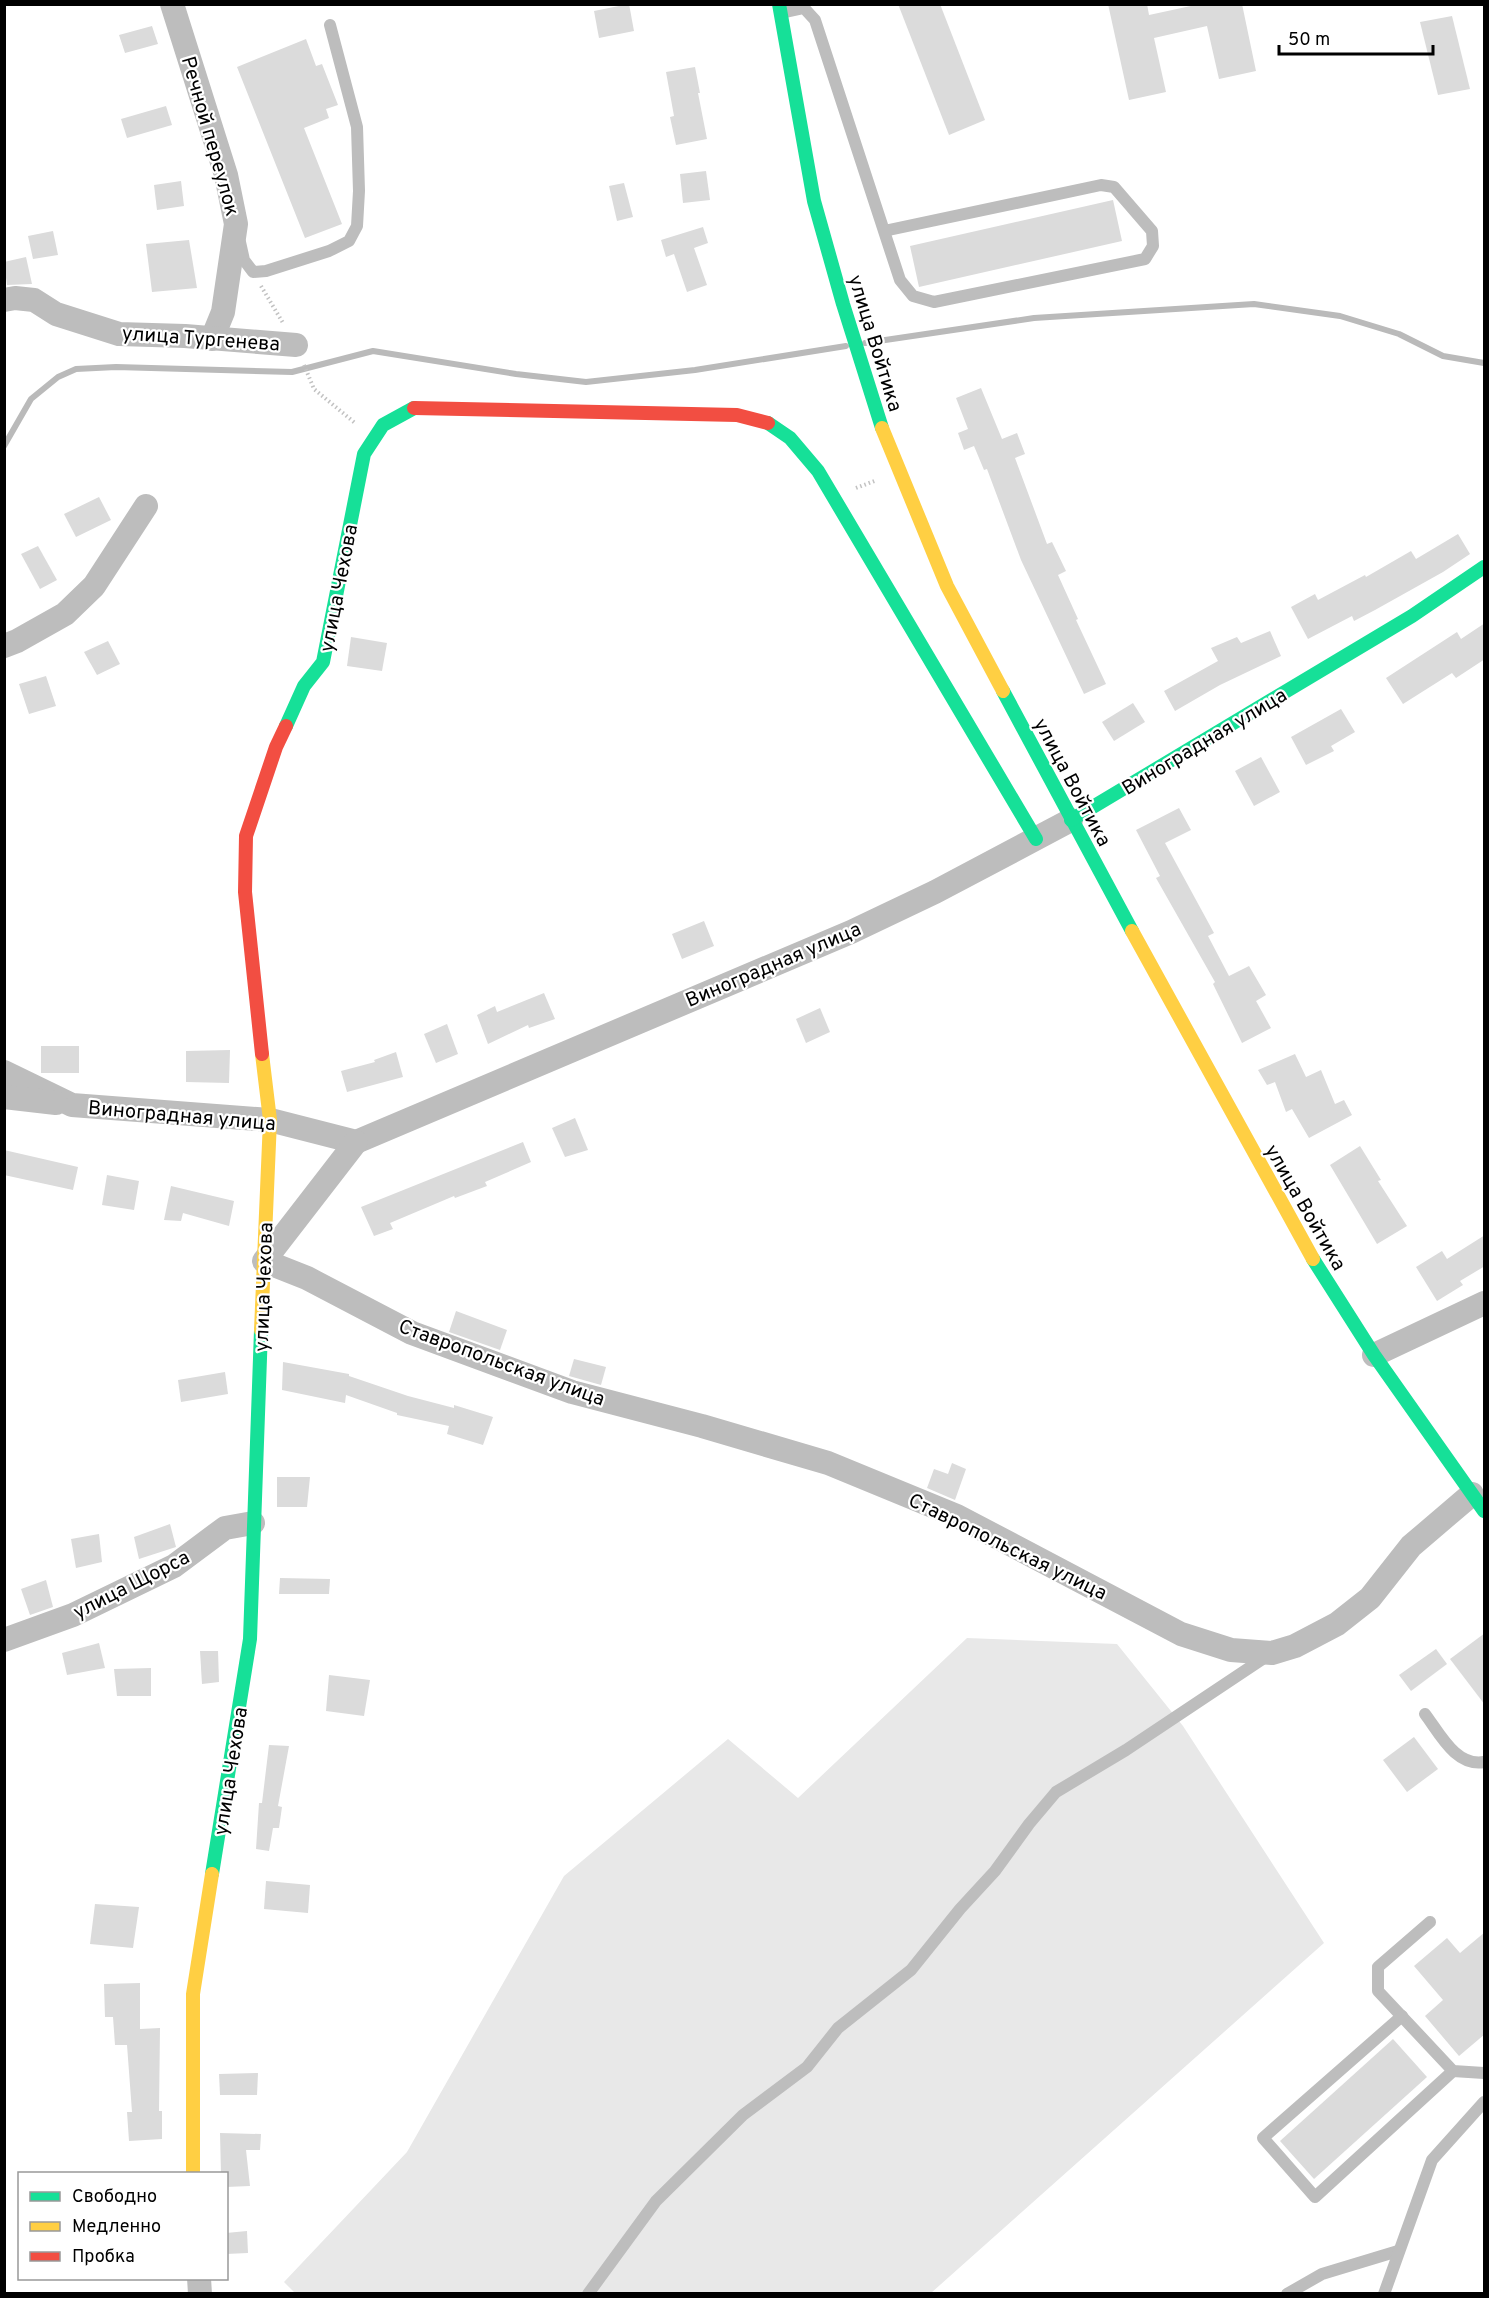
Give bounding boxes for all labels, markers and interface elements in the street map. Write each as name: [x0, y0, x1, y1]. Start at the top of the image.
scale bar: [1279, 18, 1434, 56]
text: 50 m: [1288, 29, 1330, 52]
street label: Речной переулок: [174, 54, 244, 219]
street label: улица Войтика: [841, 272, 907, 415]
street label: улица Тургенева: [121, 322, 281, 358]
street label: улица Чехова: [315, 522, 365, 655]
street label: Виноградная улица: [1118, 683, 1292, 802]
street label: улица Войтика: [1027, 714, 1116, 852]
street label: Виноградная улица: [682, 917, 866, 1015]
street label: Виноградная улица: [87, 1096, 277, 1138]
street label: улица Войтика: [1258, 1140, 1351, 1276]
street label: улица Чехова: [250, 1222, 280, 1352]
street label: Ставропольская улица: [394, 1314, 608, 1413]
street label: Ставропольская улица: [903, 1488, 1111, 1607]
street label: улица Щорса: [69, 1545, 195, 1626]
street label: улица Чехова: [209, 1705, 255, 1837]
legend: [18, 2172, 228, 2280]
text: Свободно: [72, 2186, 157, 2209]
text: Медленно: [72, 2216, 161, 2239]
text: Пробка: [72, 2246, 135, 2269]

